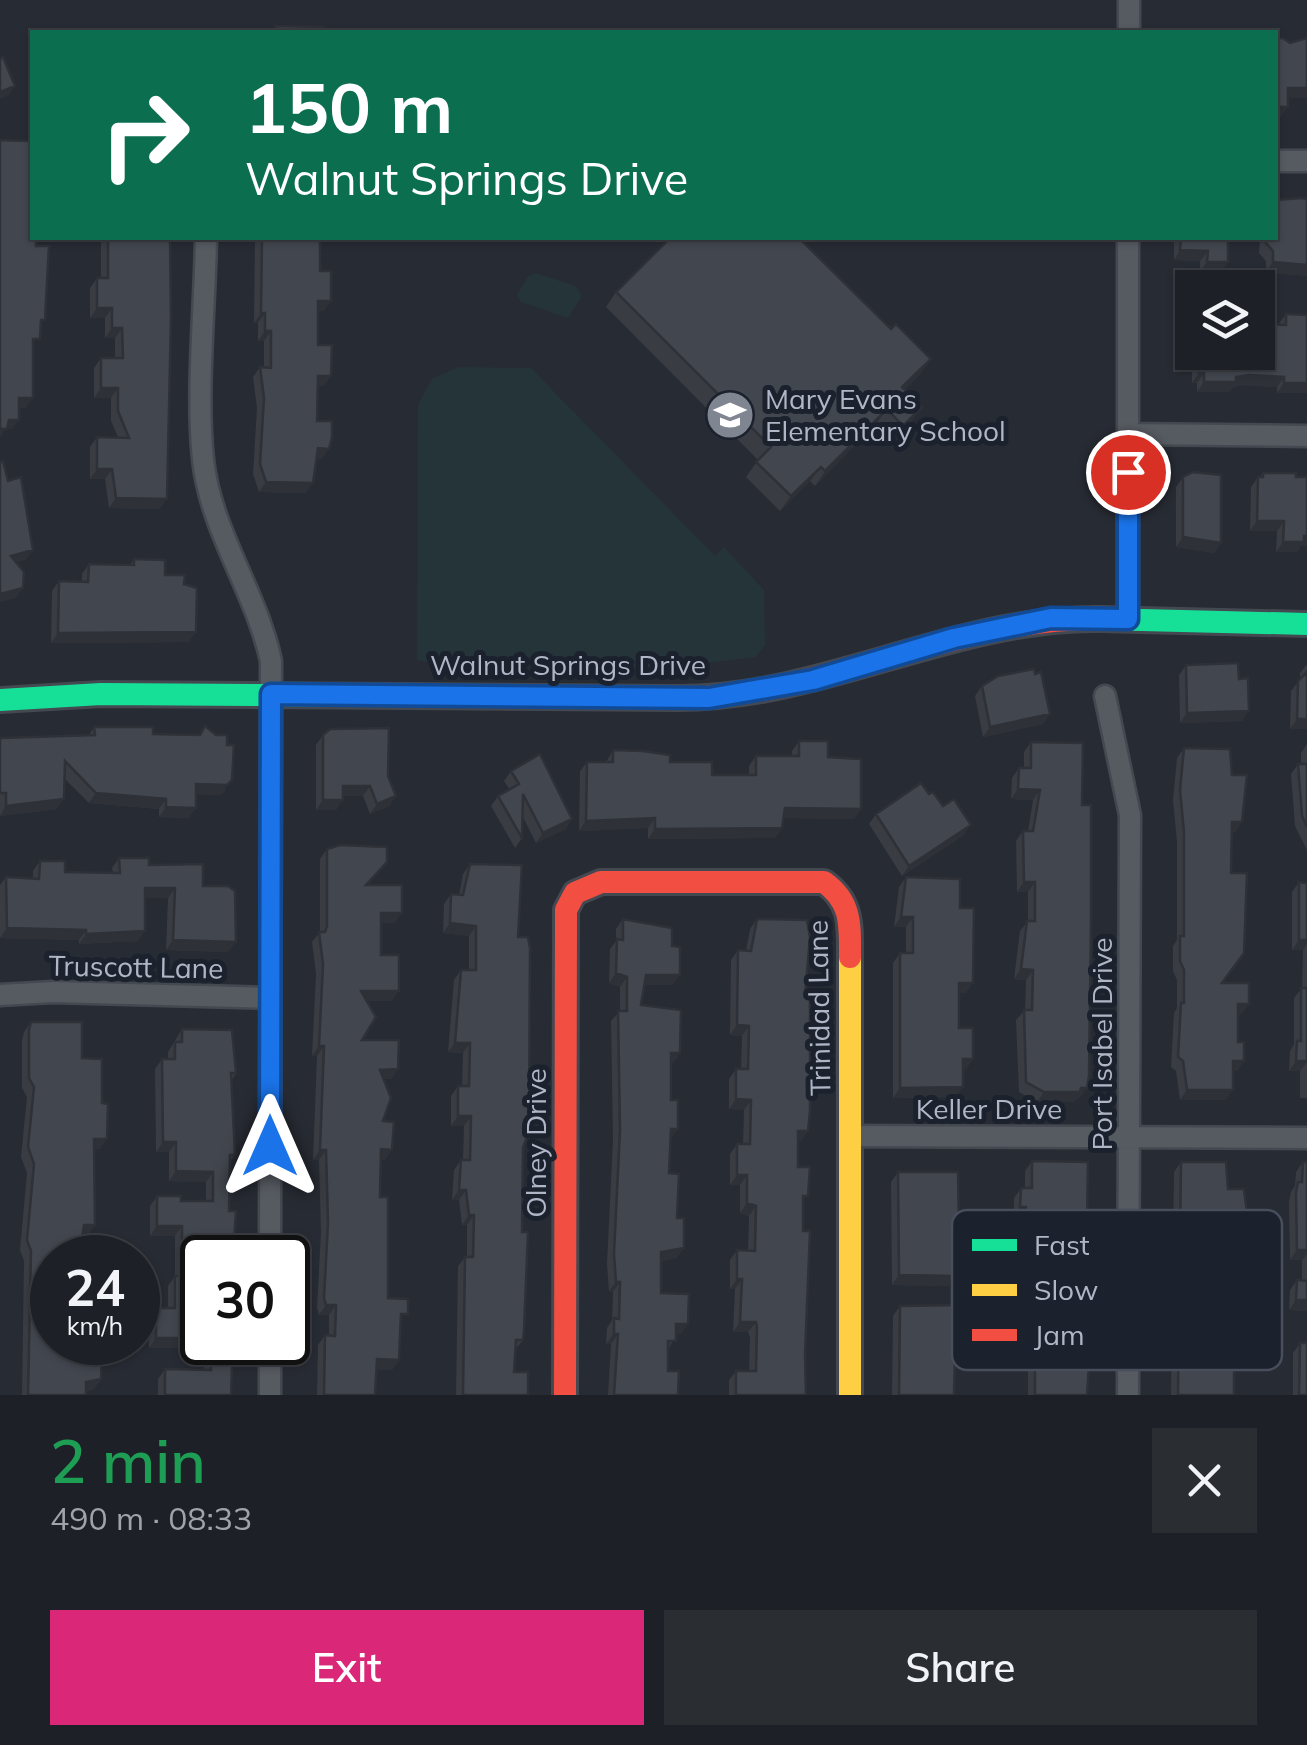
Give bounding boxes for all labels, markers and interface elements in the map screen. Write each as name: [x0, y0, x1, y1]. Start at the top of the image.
text: 150 m: [245, 63, 453, 151]
icon: right: [80, 70, 210, 200]
text: Walnut Springs Drive: [245, 150, 688, 206]
map controls: [1175, 270, 1275, 370]
button: layers: [1175, 270, 1275, 370]
place label: Mary Evans Elementary School: [765, 381, 1006, 448]
school or university icon: Mary Evans Elementary School: [704, 389, 756, 441]
pin: [1086, 430, 1171, 515]
icon: arrive: [1101, 445, 1156, 500]
street label: Walnut Springs Drive: [430, 647, 706, 682]
street label: Trinidad Lane: [799, 920, 838, 1096]
street label: Port Isabel Drive: [1084, 937, 1119, 1151]
street label: Truscott Lane: [48, 947, 224, 986]
street label: Olney Drive: [518, 1068, 553, 1218]
street label: Keller Drive: [916, 1091, 1062, 1126]
position arrow: [218, 1094, 322, 1198]
legend: [952, 1210, 1282, 1370]
text: Fast: [1034, 1227, 1090, 1262]
speed limit sign: 30: [180, 1235, 310, 1365]
text: 24: [65, 1256, 125, 1319]
text: Slow: [1034, 1272, 1098, 1307]
text: km/h: [67, 1310, 123, 1341]
text: Jam: [1034, 1317, 1085, 1352]
text: 2 min: [50, 1423, 206, 1498]
button: close: [1152, 1428, 1257, 1533]
text: 490 m · 08:33: [50, 1498, 252, 1538]
button: Exit: [50, 1610, 644, 1725]
button: Share: [664, 1610, 1257, 1725]

